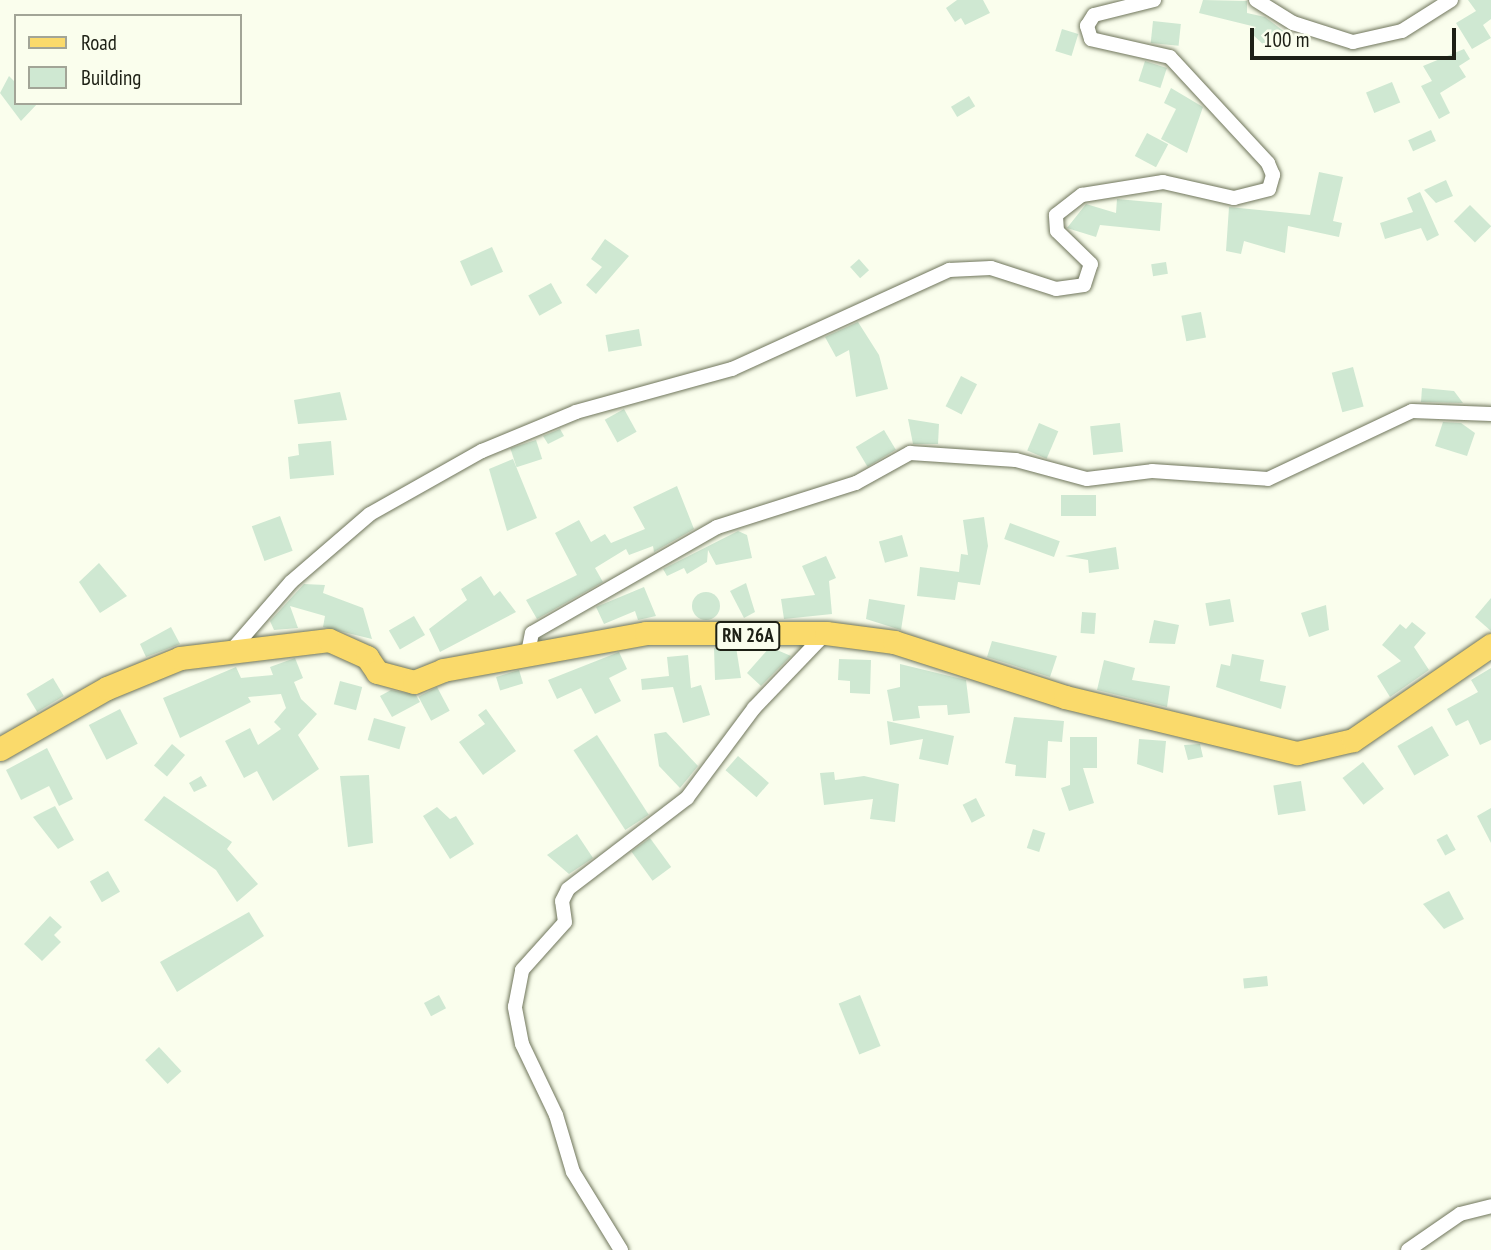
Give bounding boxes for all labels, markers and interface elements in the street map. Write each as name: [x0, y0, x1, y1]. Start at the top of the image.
legend: [14, 14, 242, 105]
scale bar: [1253, 14, 1460, 58]
text: 100 m: [1263, 26, 1309, 53]
text: Road: [81, 29, 117, 56]
text: Building: [81, 64, 141, 91]
road number: RN 26A: [715, 621, 781, 652]

